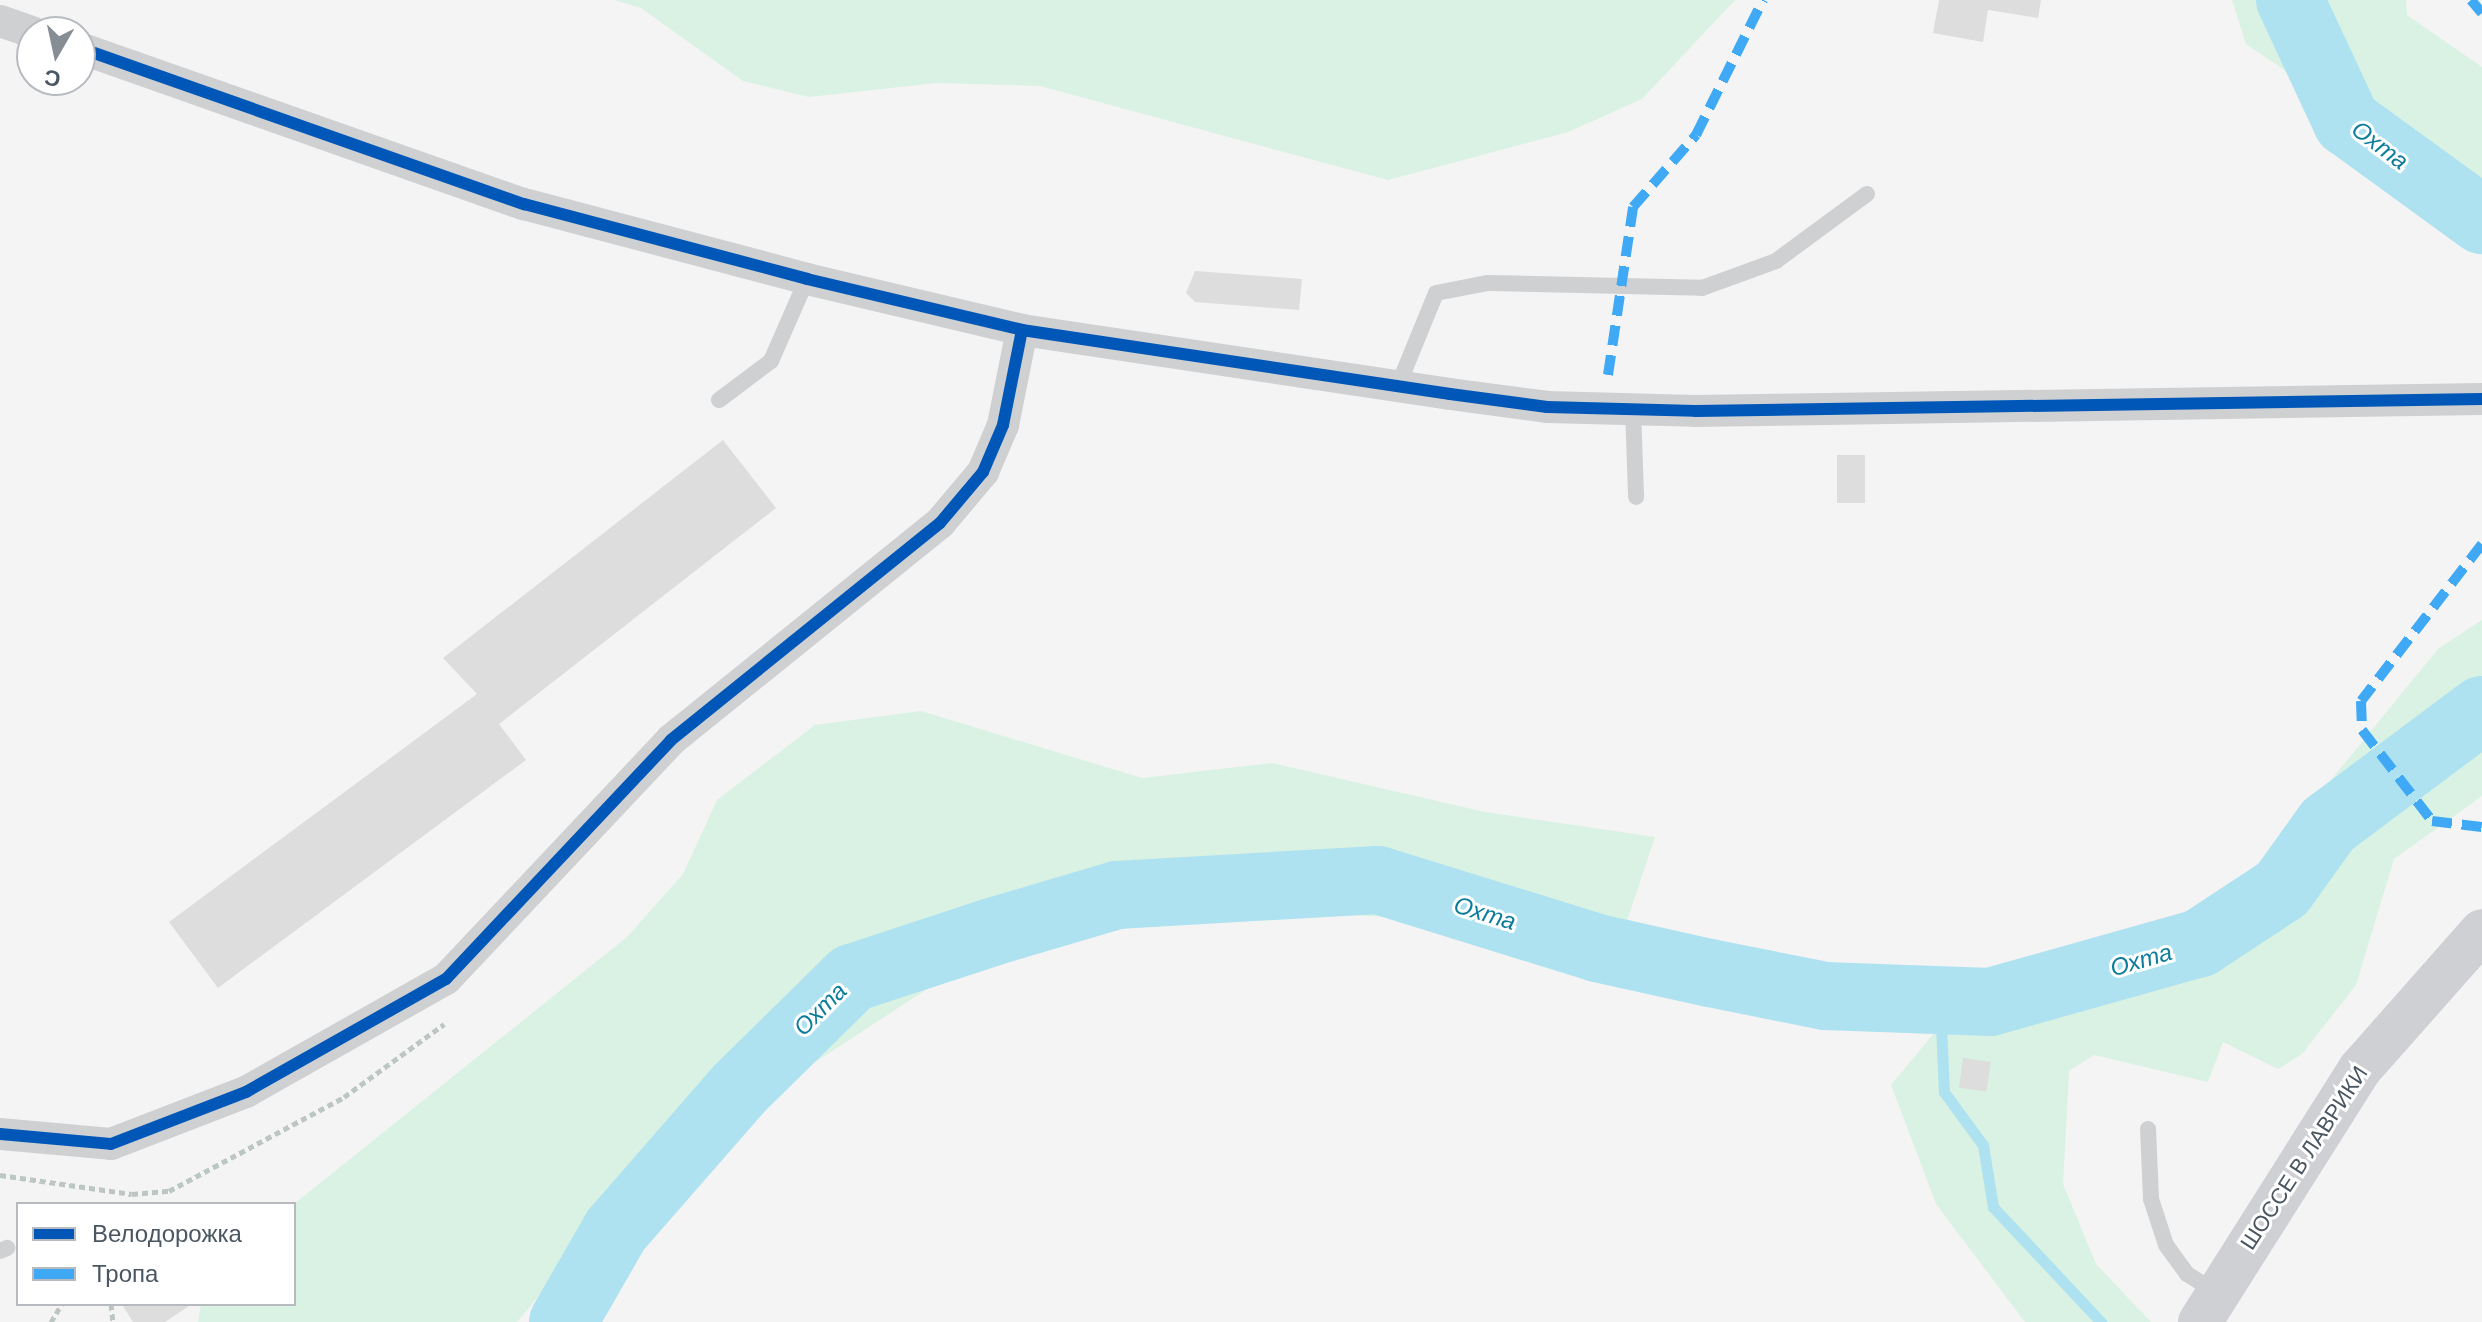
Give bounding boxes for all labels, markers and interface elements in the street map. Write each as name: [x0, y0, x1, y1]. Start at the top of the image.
north arrow: [16, 16, 96, 96]
text: С: [43, 65, 62, 92]
water label: Охта: [2346, 114, 2414, 176]
water label: Охта: [1451, 890, 1519, 936]
water label: Охта: [2107, 937, 2175, 983]
water label: Охта: [787, 976, 853, 1042]
street label: ШОССЕ В ЛАВРИКИ: [2235, 1061, 2373, 1255]
legend: [16, 1202, 296, 1306]
text: Велодорожка: [92, 1220, 242, 1247]
text: Тропа: [92, 1260, 158, 1287]

